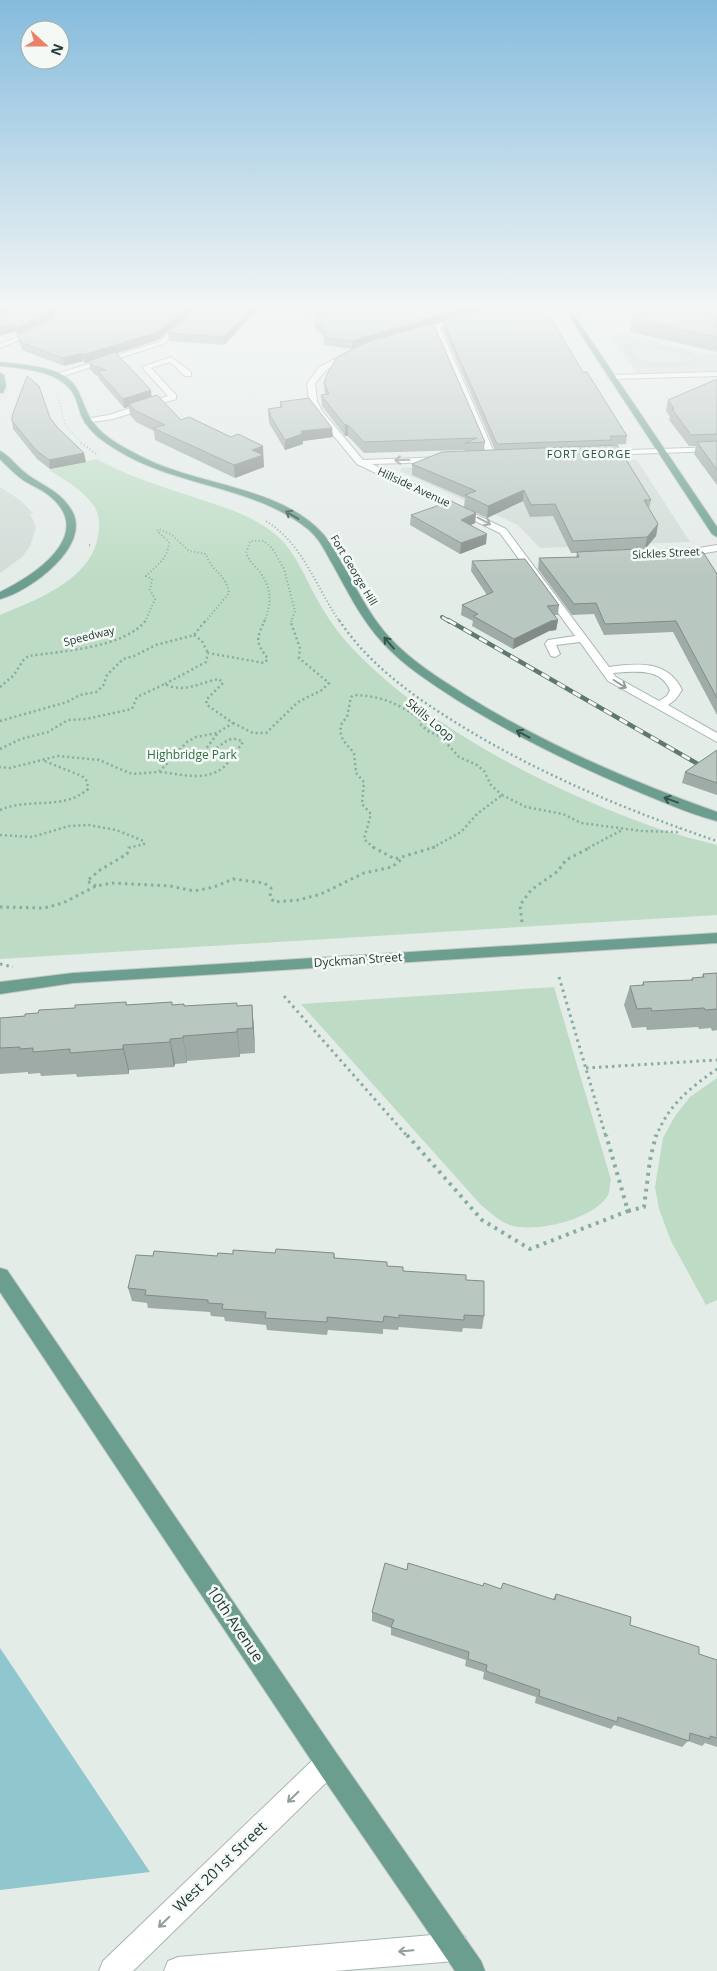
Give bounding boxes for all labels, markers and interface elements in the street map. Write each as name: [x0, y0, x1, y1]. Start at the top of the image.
north arrow: [20, 20, 70, 70]
text: N: [47, 41, 69, 59]
district label: FORT GEORGE: [547, 446, 631, 461]
one-way arrow: [394, 456, 410, 465]
street label: Hillside Avenue: [375, 463, 453, 510]
one-way arrow: [286, 510, 300, 520]
one-way arrow: [476, 517, 491, 526]
street label: Fort George Hill: [327, 531, 382, 608]
street label: Sickles Street: [632, 543, 700, 562]
street label: Speedway: [62, 622, 116, 649]
one-way arrow: [384, 636, 395, 649]
one-way arrow: [613, 679, 627, 689]
street label: Skills Loop: [402, 694, 458, 745]
one-way arrow: [516, 729, 530, 739]
park label: Highbridge Park: [147, 746, 238, 763]
one-way arrow: [664, 795, 679, 804]
street label: Dyckman Street: [313, 948, 403, 971]
street label: 10th Avenue: [203, 1581, 269, 1665]
one-way arrow: [287, 1791, 300, 1803]
street label: West 201st Street: [168, 1816, 270, 1916]
one-way arrow: [157, 1916, 170, 1928]
one-way arrow: [398, 1946, 414, 1956]

